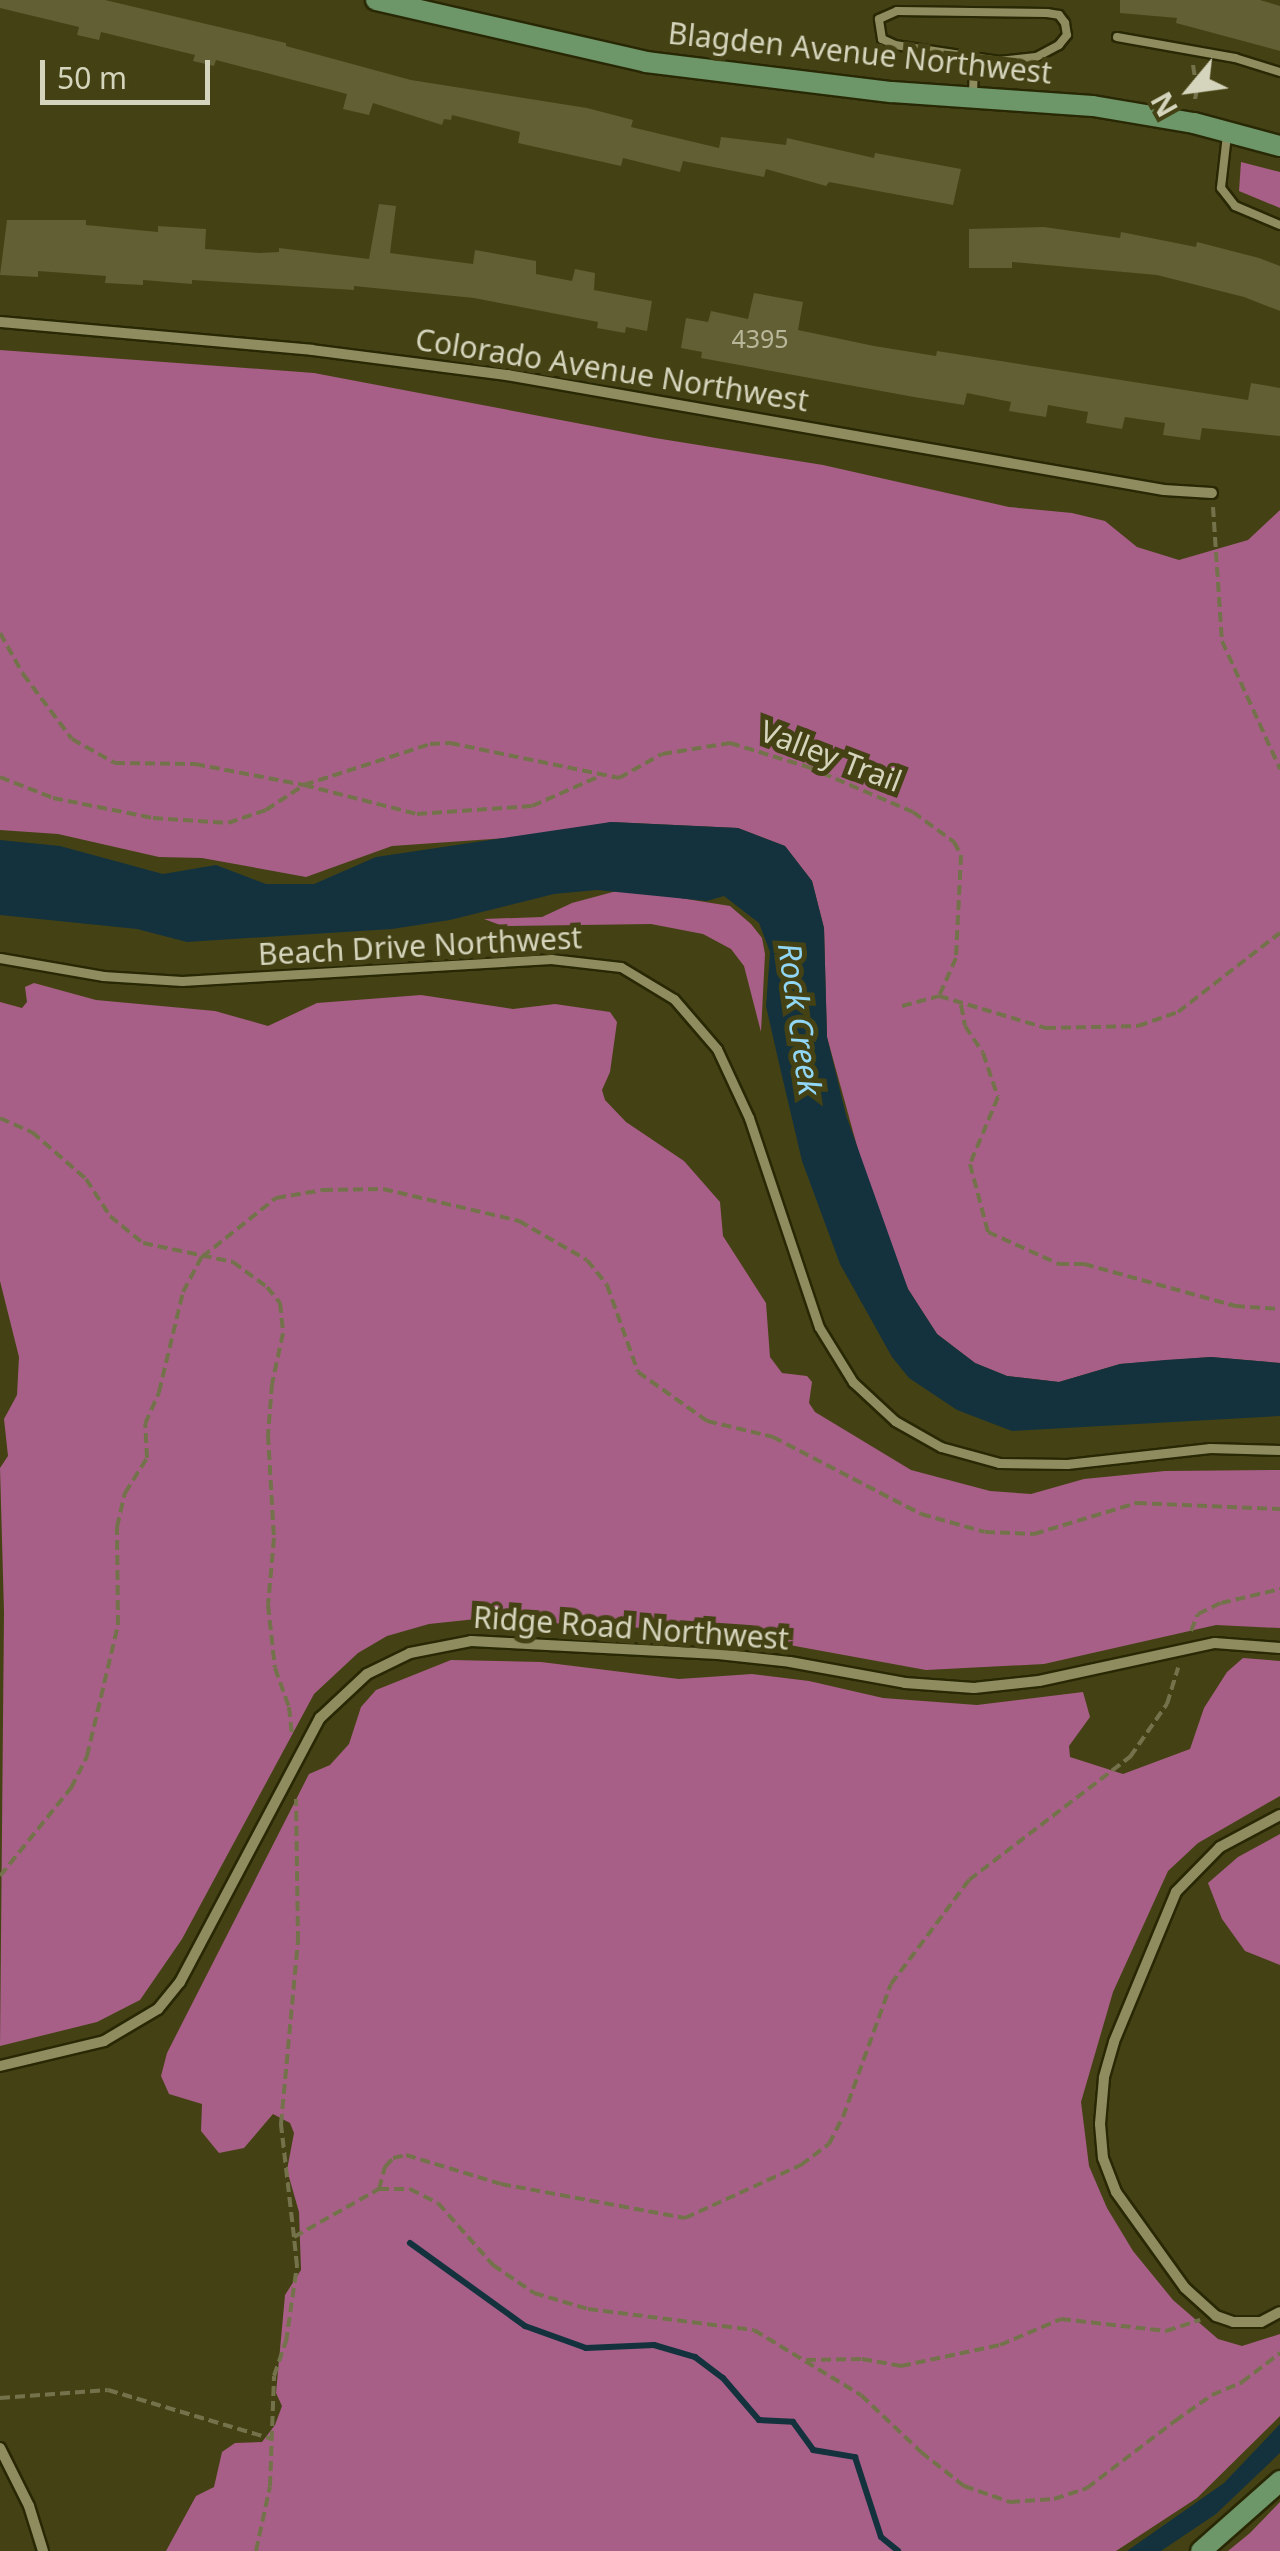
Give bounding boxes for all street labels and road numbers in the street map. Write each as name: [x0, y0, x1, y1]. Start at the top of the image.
street label: Blagden Avenue Northwest: [666, 15, 1054, 91]
street label: Colorado Avenue Northwest: [413, 321, 811, 419]
street label: Valley Trail: [755, 713, 907, 799]
street label: Beach Drive Northwest: [257, 920, 583, 972]
street label: Ridge Road Northwest: [472, 1599, 790, 1657]

